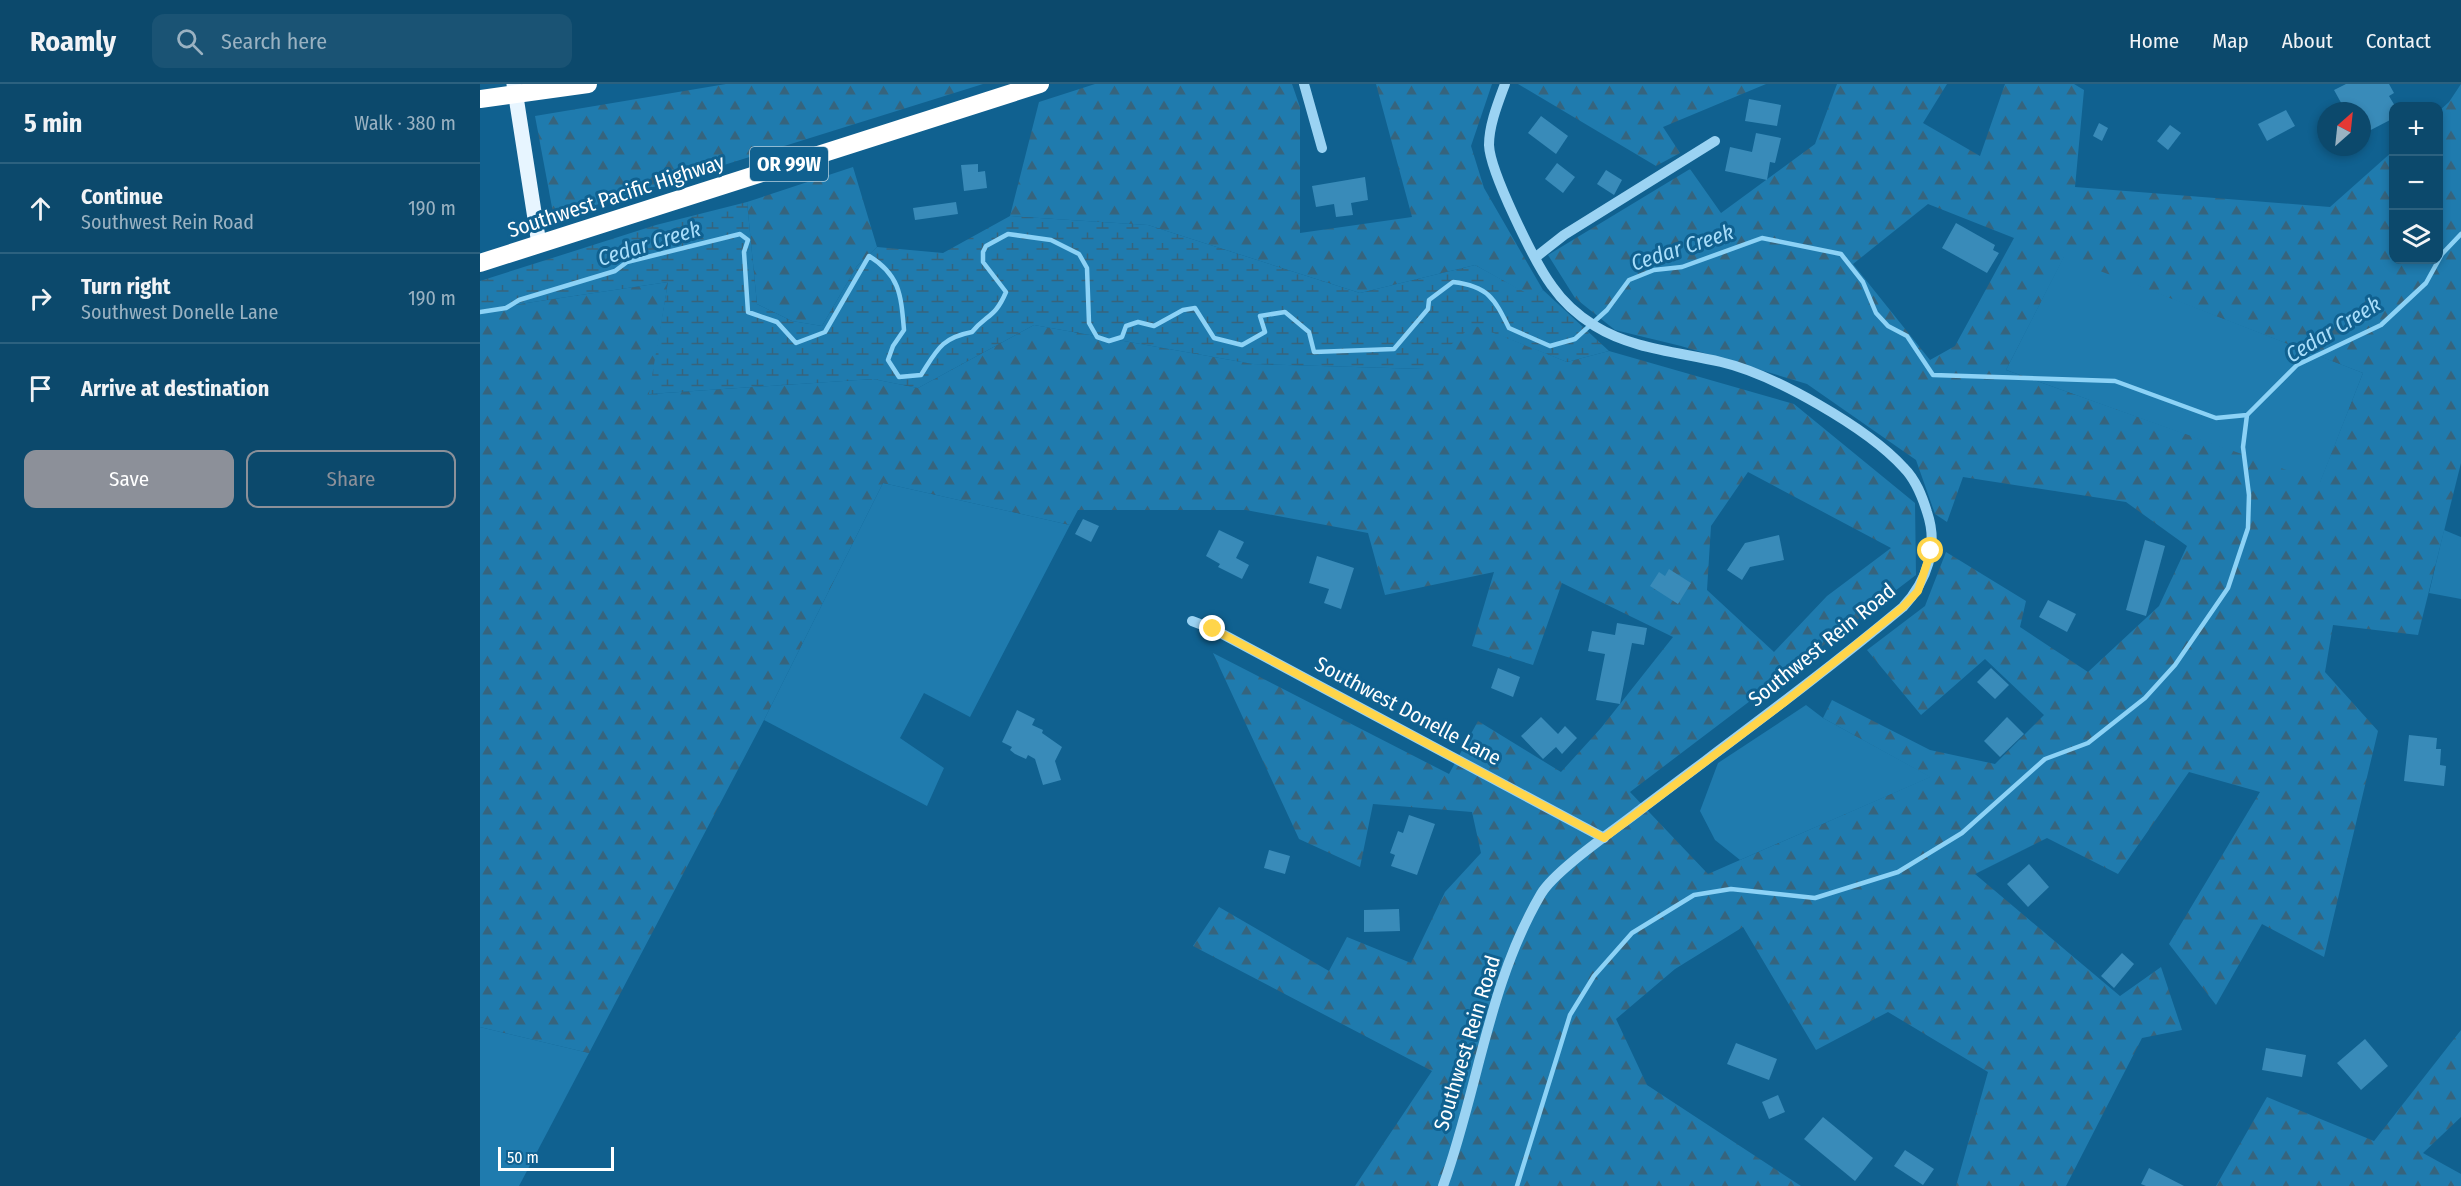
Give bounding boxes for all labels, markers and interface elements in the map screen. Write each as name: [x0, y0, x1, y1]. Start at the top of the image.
search box: [152, 14, 572, 68]
text: Roamly: [30, 25, 116, 58]
icon: search: [173, 25, 206, 58]
text: Search here: [221, 28, 327, 55]
text: Home: [2129, 28, 2179, 54]
text: Map: [2212, 28, 2249, 54]
text: About: [2282, 28, 2333, 54]
text: Contact: [2366, 28, 2431, 54]
north arrow: [2317, 102, 2371, 156]
map controls: [2389, 102, 2443, 264]
button: +: [2389, 102, 2443, 156]
text: 5 min: [24, 108, 82, 139]
text: Walk · 380 m: [354, 111, 456, 135]
road number: OR 99W: [750, 147, 828, 181]
street label: Southwest Pacific Highway: [504, 148, 728, 243]
button: −: [2389, 156, 2443, 210]
text: Continue: [81, 183, 163, 210]
icon: ahead: [24, 192, 57, 225]
text: 190 m: [408, 196, 456, 220]
text: Southwest Rein Road: [81, 210, 254, 234]
button: layers: [2389, 210, 2443, 264]
water label: Cedar Creek: [594, 215, 704, 272]
water label: Cedar Creek: [1627, 218, 1737, 277]
text: Turn right: [81, 273, 170, 300]
icon: right: [24, 282, 57, 315]
text: 190 m: [408, 286, 456, 310]
water label: Cedar Creek: [2281, 290, 2386, 368]
text: Southwest Donelle Lane: [81, 300, 278, 324]
icon: arrive: [24, 372, 57, 405]
text: Arrive at destination: [81, 375, 269, 402]
button: Save: [24, 450, 234, 508]
button: Share: [246, 450, 456, 508]
route start: [1917, 537, 1943, 563]
street label: Southwest Rein Road: [1743, 578, 1901, 712]
route end: [1199, 615, 1225, 641]
street label: Southwest Donelle Lane: [1310, 651, 1506, 771]
street label: Southwest Rein Road: [1428, 952, 1506, 1134]
scale bar: [498, 1144, 614, 1172]
text: 50 m: [507, 1148, 539, 1167]

